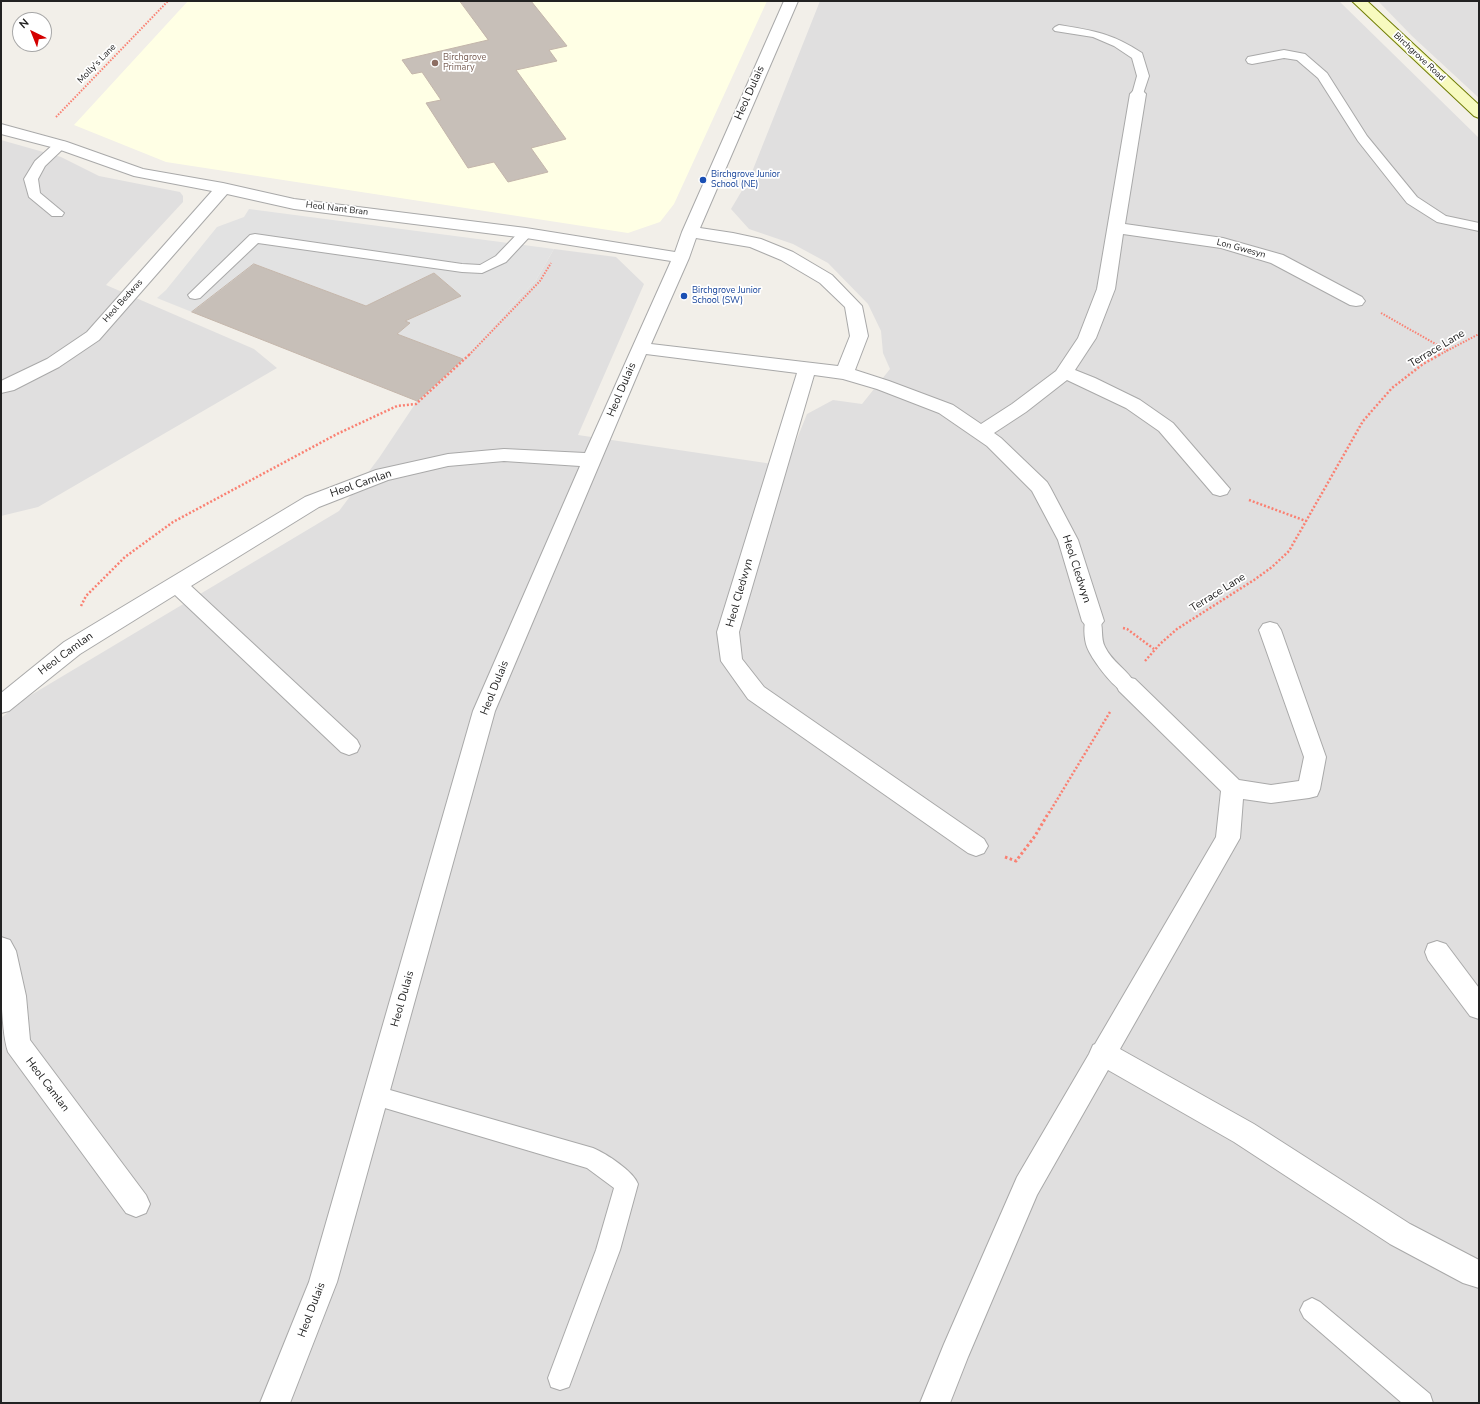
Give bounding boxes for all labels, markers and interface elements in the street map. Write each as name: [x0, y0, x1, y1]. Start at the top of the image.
north arrow: [12, 12, 52, 52]
text: N: [16, 15, 32, 32]
street label: Birchgrove Road: [1391, 30, 1447, 84]
street label: Molly's Lane: [75, 42, 119, 86]
place label: Birchgrove Primary: [443, 53, 486, 74]
marker: Birchgrove Primary: [430, 58, 440, 68]
street label: Heol Dulais: [732, 64, 768, 122]
place label: Birchgrove Junior School (NE): [711, 170, 780, 191]
marker: Birchgrove Junior School (NE): [698, 175, 708, 185]
street label: Heol Nant Bran: [305, 200, 369, 218]
street label: Lon Gwesyn: [1215, 237, 1267, 261]
street label: Heol Bedwas: [101, 277, 145, 325]
place label: Birchgrove Junior School (SW): [692, 286, 761, 307]
marker: Birchgrove Junior School (SW): [679, 291, 689, 301]
street label: Terrace Lane: [1407, 327, 1467, 371]
street label: Heol Dulais: [605, 361, 639, 419]
street label: Heol Camlan: [328, 467, 394, 501]
street label: Heol Cledwyn: [1059, 533, 1093, 605]
street label: Heol Cledwyn: [724, 557, 756, 629]
street label: Terrace Lane: [1188, 571, 1248, 615]
street label: Heol Camlan: [36, 630, 96, 678]
street label: Heol Dulais: [478, 659, 512, 717]
street label: Heol Dulais: [389, 969, 417, 1029]
street label: Heol Camlan: [22, 1055, 72, 1115]
street label: Heol Dulais: [296, 1281, 328, 1339]

